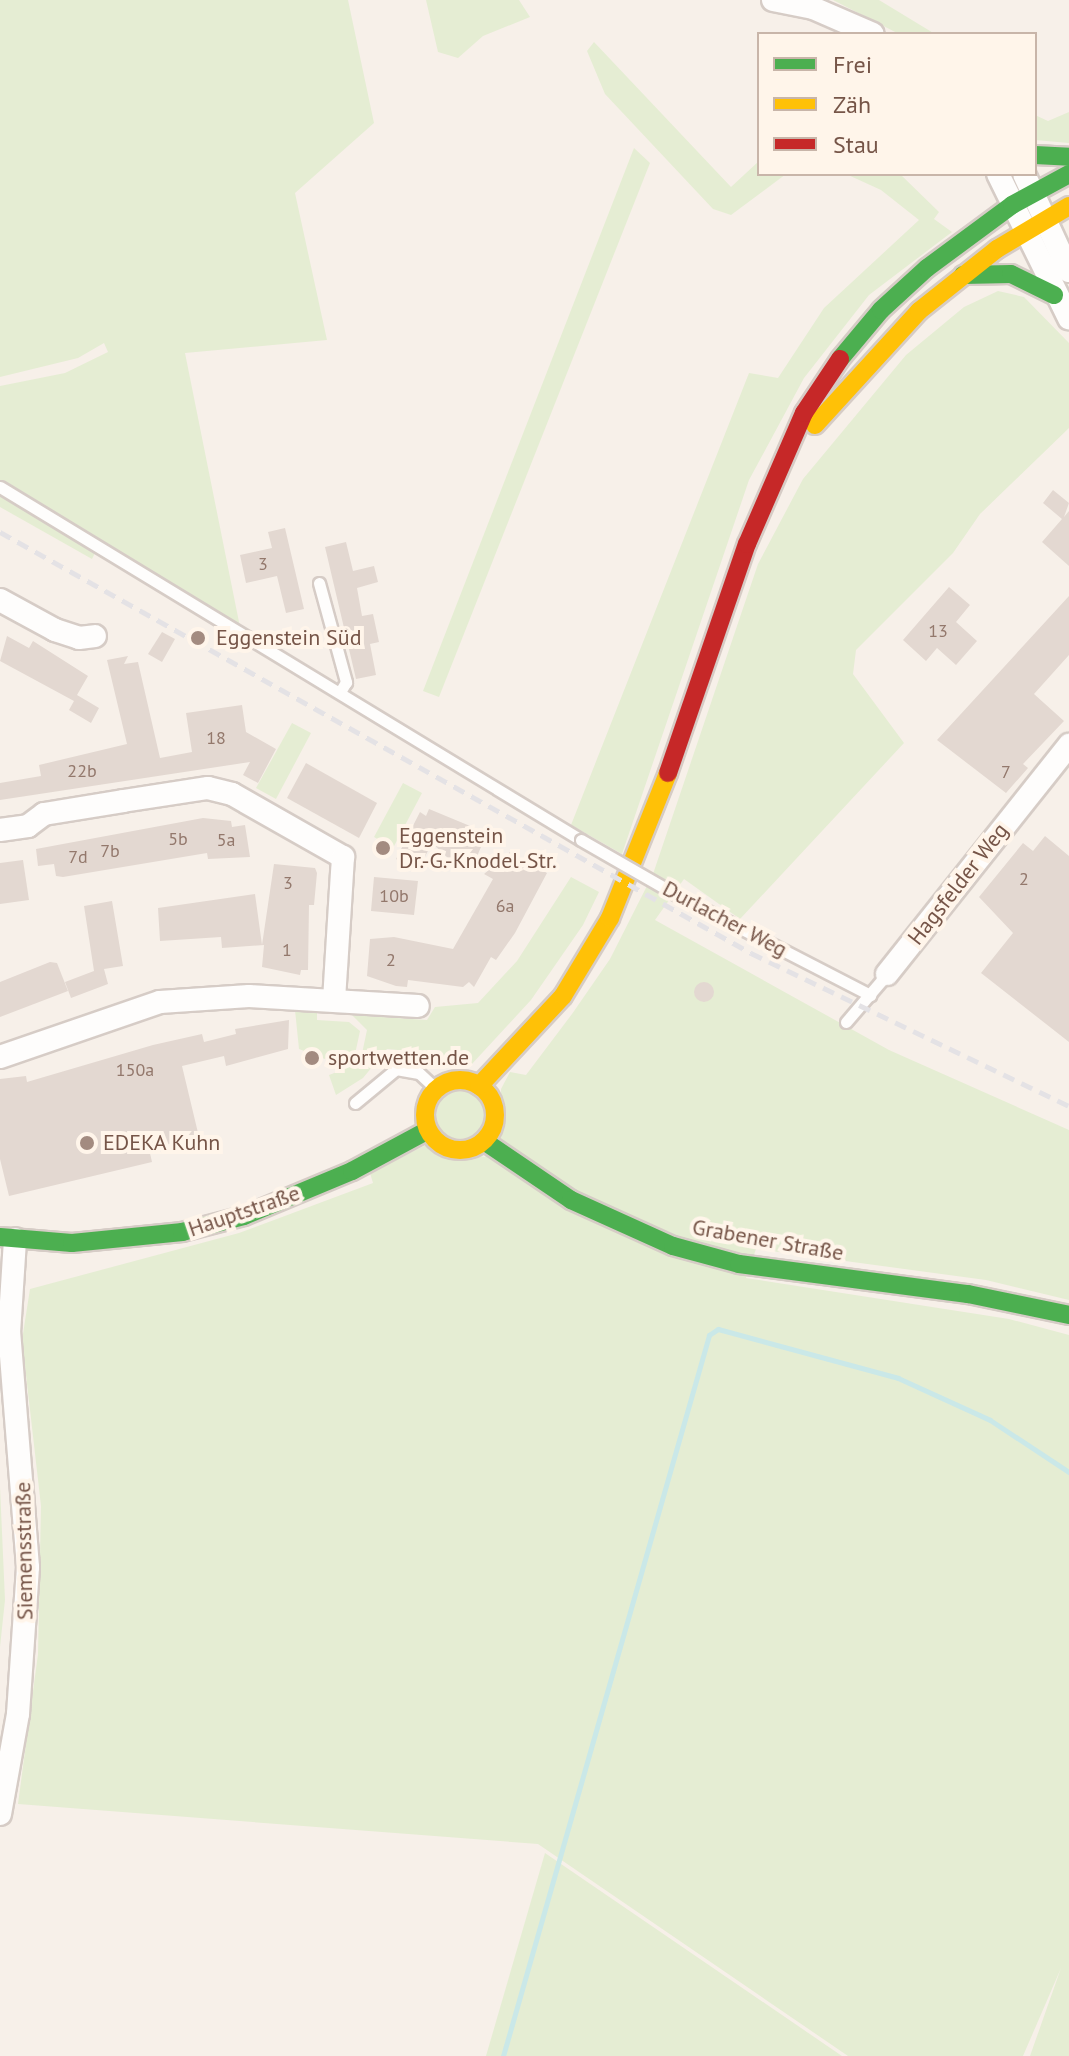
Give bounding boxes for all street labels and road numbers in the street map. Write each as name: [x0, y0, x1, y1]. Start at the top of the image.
street label: Hagsfelder Weg: [902, 818, 1014, 950]
street label: Durlacher Weg: [658, 875, 792, 963]
street label: Hauptstraße: [185, 1180, 303, 1242]
street label: Grabener Straße: [690, 1214, 846, 1266]
street label: Siemensstraße: [10, 1482, 38, 1620]

